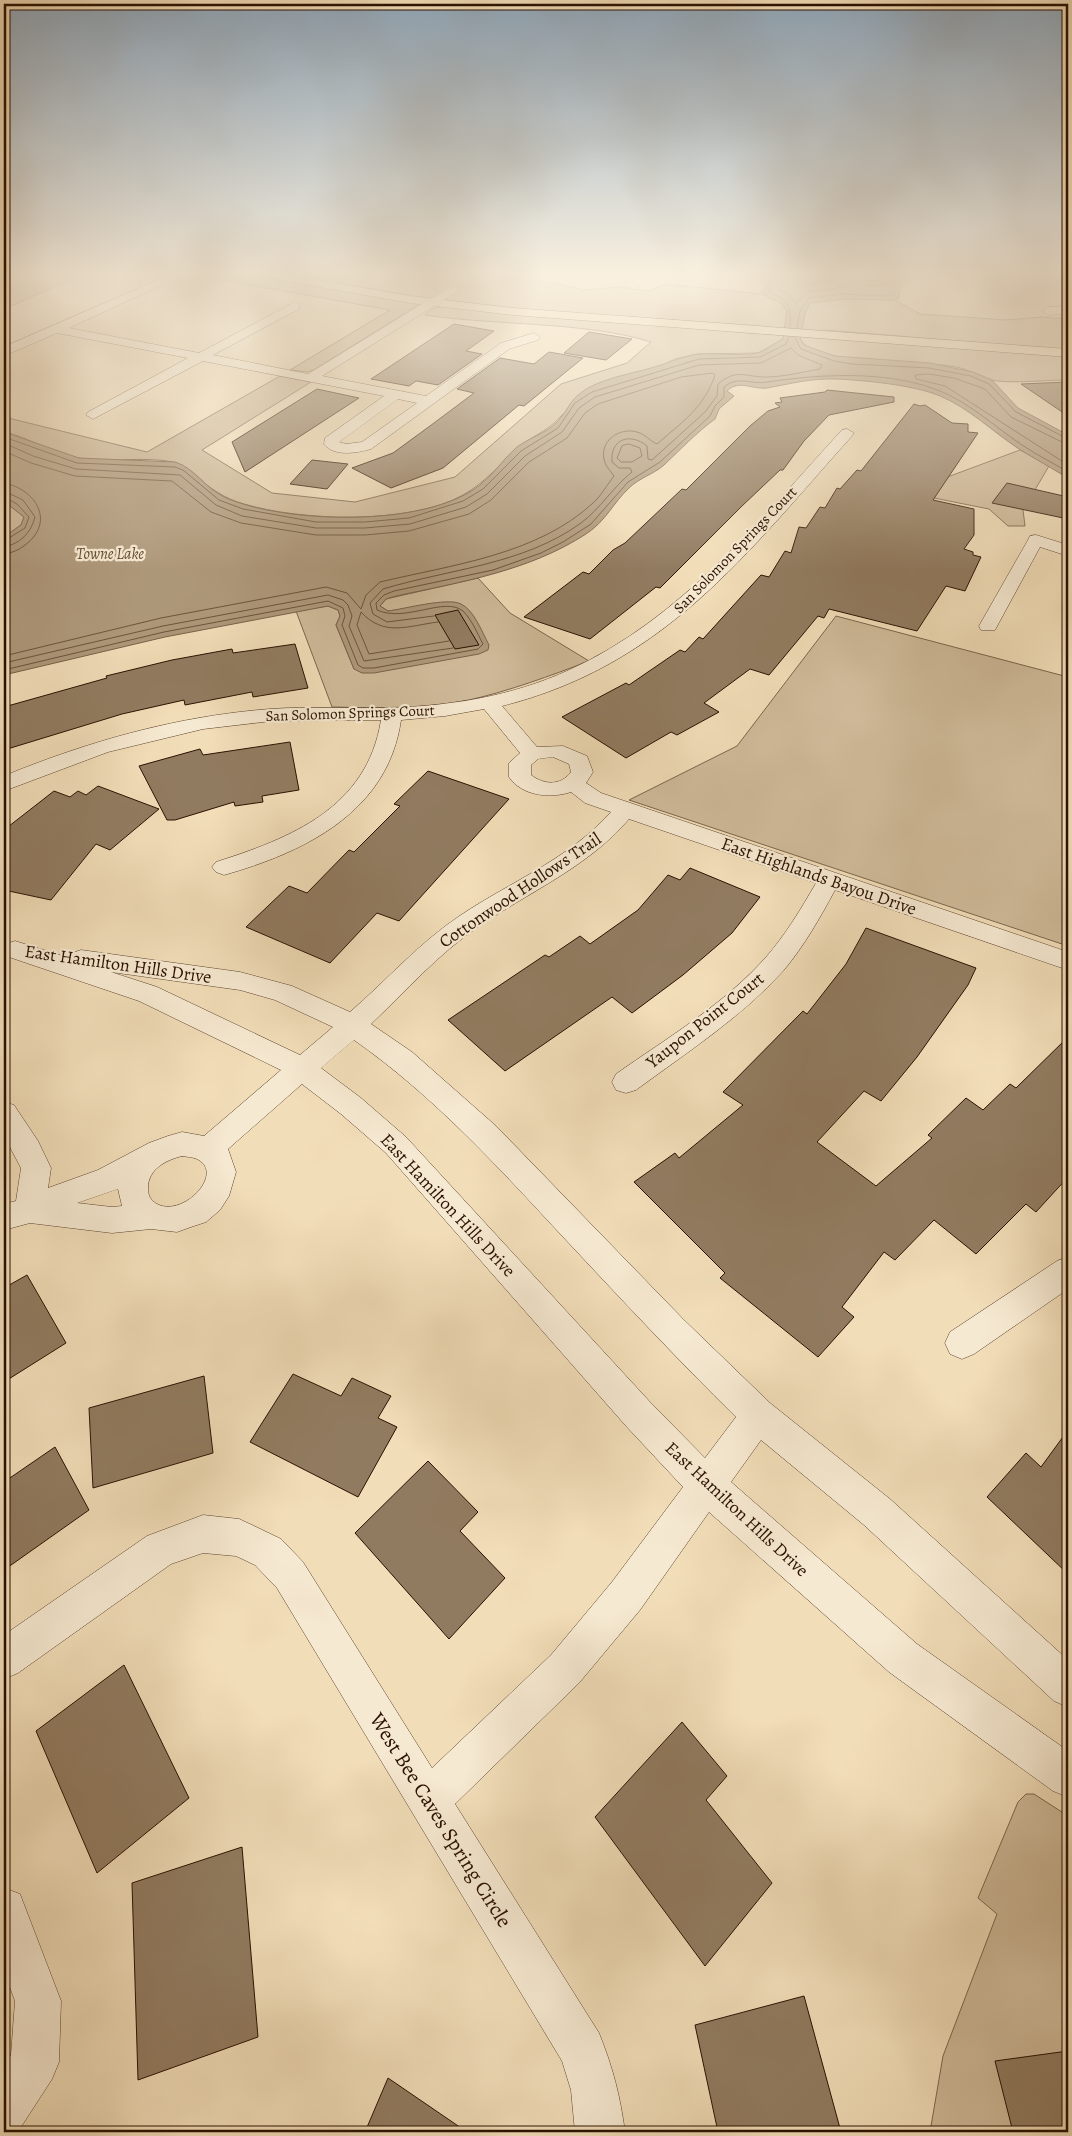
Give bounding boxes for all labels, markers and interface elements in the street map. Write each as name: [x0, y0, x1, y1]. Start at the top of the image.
street label: San Solomon Springs Court: [669, 482, 801, 618]
water label: Towne Lake: [76, 543, 144, 565]
street label: San Solomon Springs Court: [265, 700, 435, 726]
street label: Cottonwood Hollows Trail: [434, 826, 606, 953]
street label: East Highlands Bayou Drive: [718, 831, 920, 921]
street label: East Hamilton Hills Drive: [23, 939, 213, 989]
street label: Yaupon Point Court: [640, 966, 769, 1074]
street label: East Hamilton Hills Drive: [375, 1128, 521, 1282]
street label: East Hamilton Hills Drive: [660, 1436, 814, 1582]
street label: West Bee Caves Spring Circle: [363, 1707, 519, 1933]

